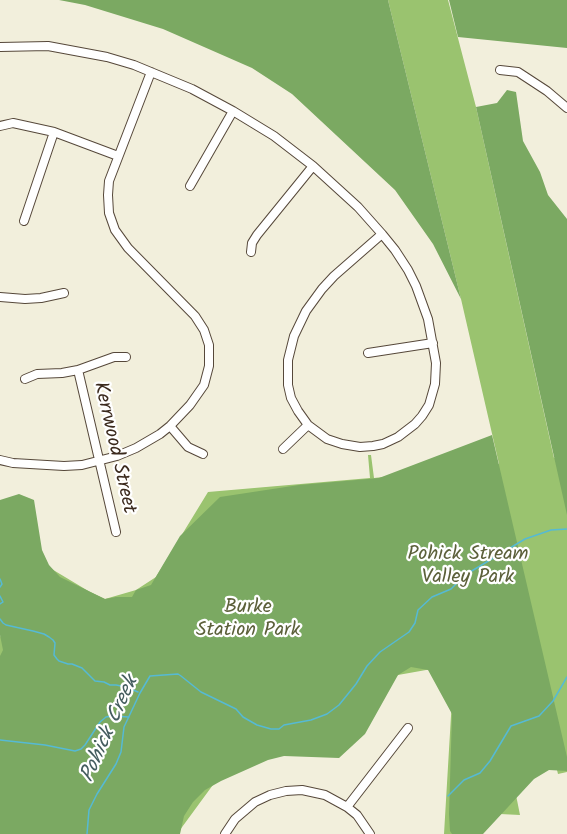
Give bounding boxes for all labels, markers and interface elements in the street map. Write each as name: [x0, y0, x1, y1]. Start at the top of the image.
street label: Kerrwood Street: [86, 380, 140, 516]
park label: Pohick Stream Valley Park: [408, 544, 528, 591]
park label: Burke Station Park: [196, 597, 300, 644]
water label: Pohick Creek: [76, 673, 146, 787]

